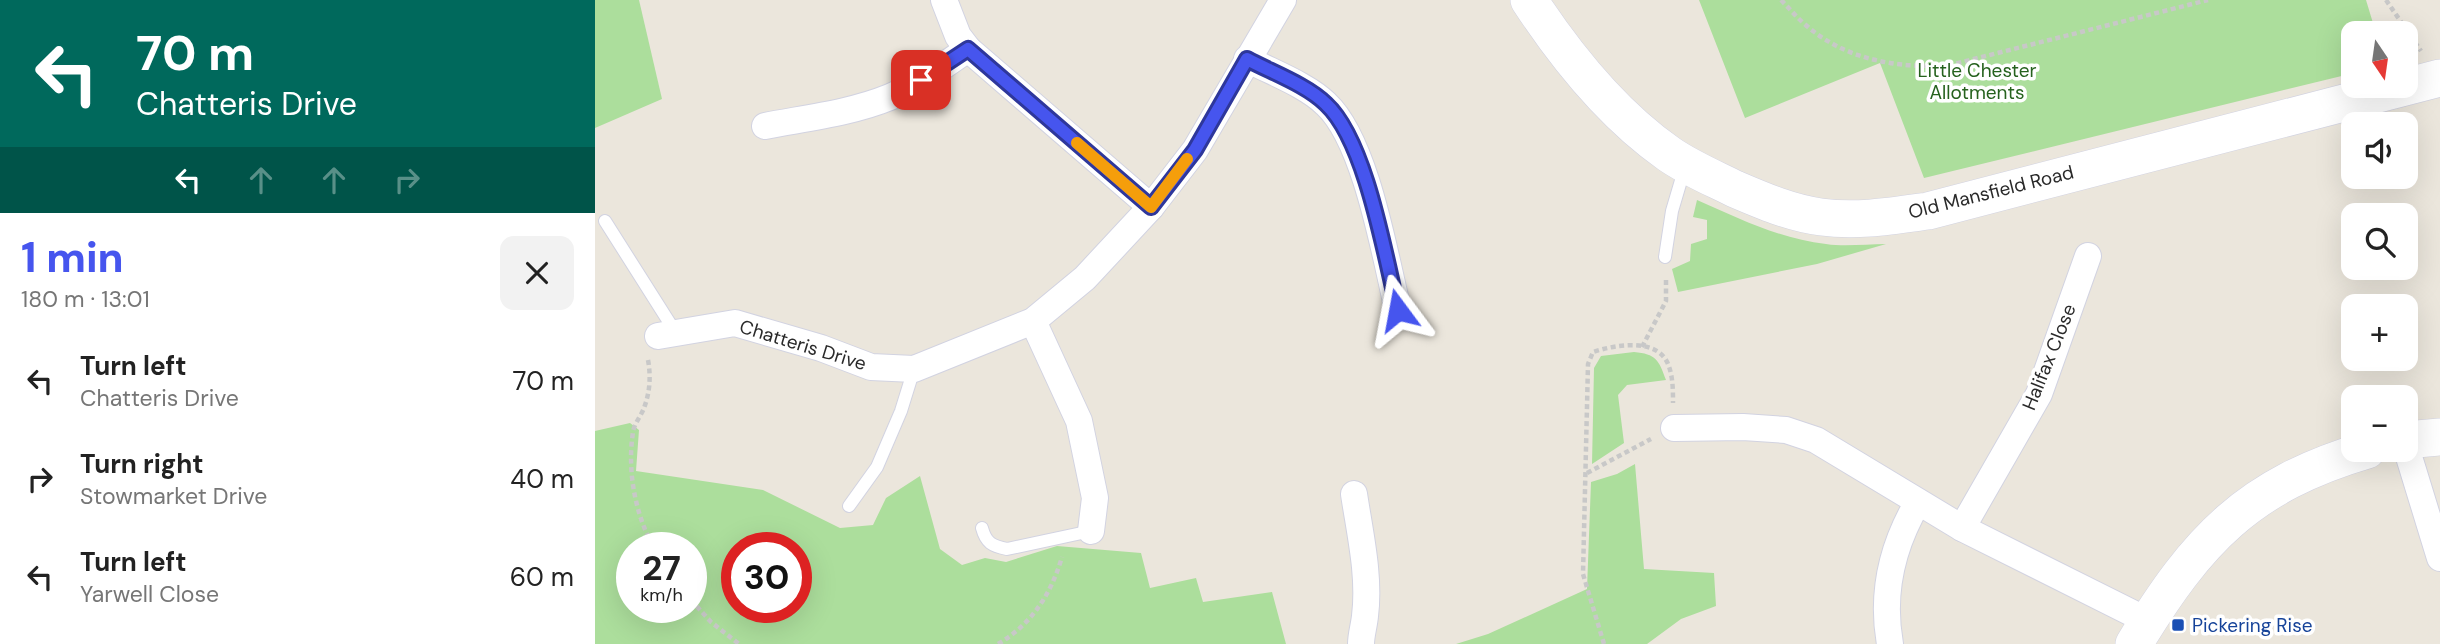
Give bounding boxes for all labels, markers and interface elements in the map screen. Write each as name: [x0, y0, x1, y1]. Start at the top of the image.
text: 70 m: [136, 21, 254, 85]
north arrow: [2341, 21, 2419, 98]
map controls: [2341, 21, 2418, 462]
icon: left: [21, 28, 112, 119]
pin: [891, 50, 951, 110]
park label: Little Chester Allotments: [1917, 58, 2037, 105]
icon: arrive: [902, 61, 940, 99]
text: Chatteris Drive: [136, 83, 357, 125]
button: sound: [2341, 112, 2418, 189]
street label: Old Mansfield Road: [1906, 159, 2076, 225]
icon: left: [169, 161, 207, 199]
icon: ahead: [242, 161, 280, 199]
icon: ahead: [315, 161, 353, 199]
icon: right: [388, 161, 426, 199]
button: search: [2341, 203, 2418, 280]
text: 1 min: [21, 230, 124, 285]
button: close: [500, 236, 574, 310]
position arrow: [1361, 273, 1435, 347]
text: 180 m · 13:01: [21, 284, 150, 314]
button: +: [2341, 294, 2418, 371]
street label: Halifax Close: [2016, 300, 2082, 414]
street label: Chatteris Drive: [737, 314, 869, 376]
text: Turn left: [80, 349, 187, 383]
icon: left: [21, 362, 59, 400]
text: 70 m: [513, 364, 574, 398]
text: Chatteris Drive: [80, 383, 239, 413]
button: −: [2341, 385, 2418, 462]
text: Turn right: [80, 447, 204, 481]
icon: right: [21, 460, 59, 498]
text: 40 m: [510, 462, 574, 496]
text: Stowmarket Drive: [80, 481, 267, 511]
speed limit sign: 30: [721, 532, 812, 623]
text: Turn left: [80, 545, 187, 579]
text: 27: [642, 545, 681, 591]
icon: left: [21, 558, 59, 596]
text: 60 m: [510, 560, 574, 594]
text: Yarwell Close: [80, 579, 219, 609]
text: km/h: [640, 583, 683, 607]
place label: Pickering Rise: [2192, 613, 2312, 638]
marker: Pickering Rise: [2170, 617, 2186, 633]

